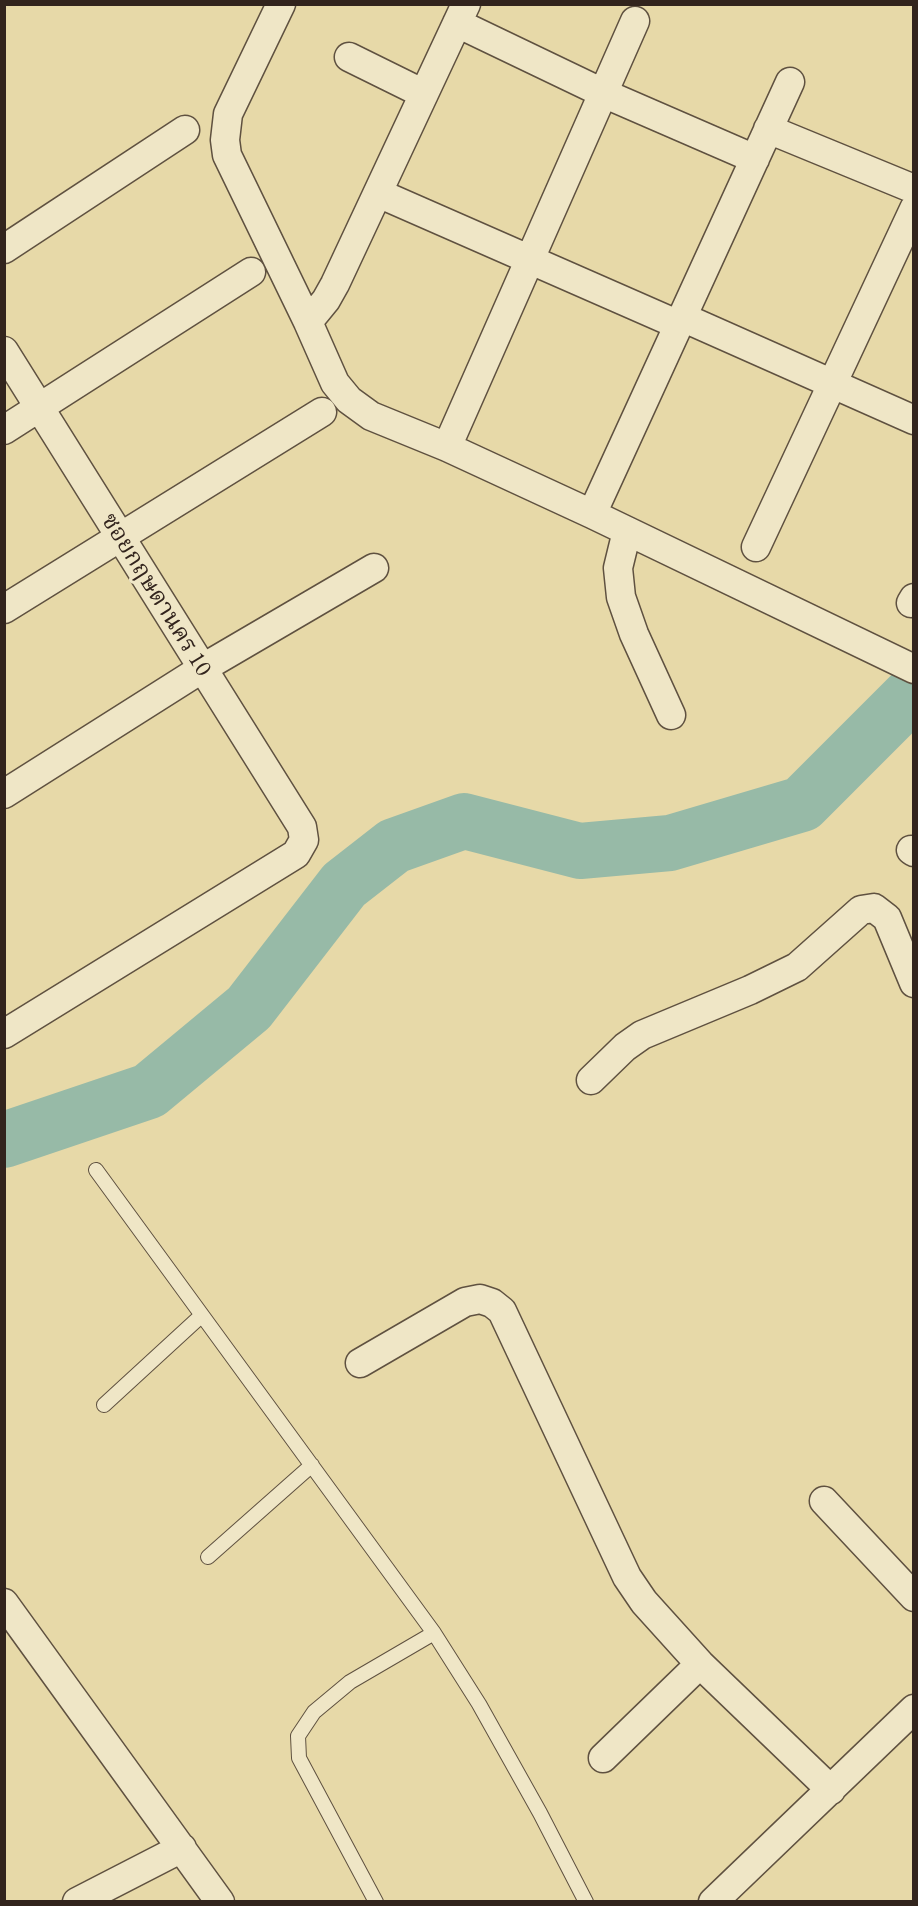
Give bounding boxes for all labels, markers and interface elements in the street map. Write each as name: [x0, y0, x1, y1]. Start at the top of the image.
street label: ซอยกฤษดานคร 10: [94, 508, 218, 682]

